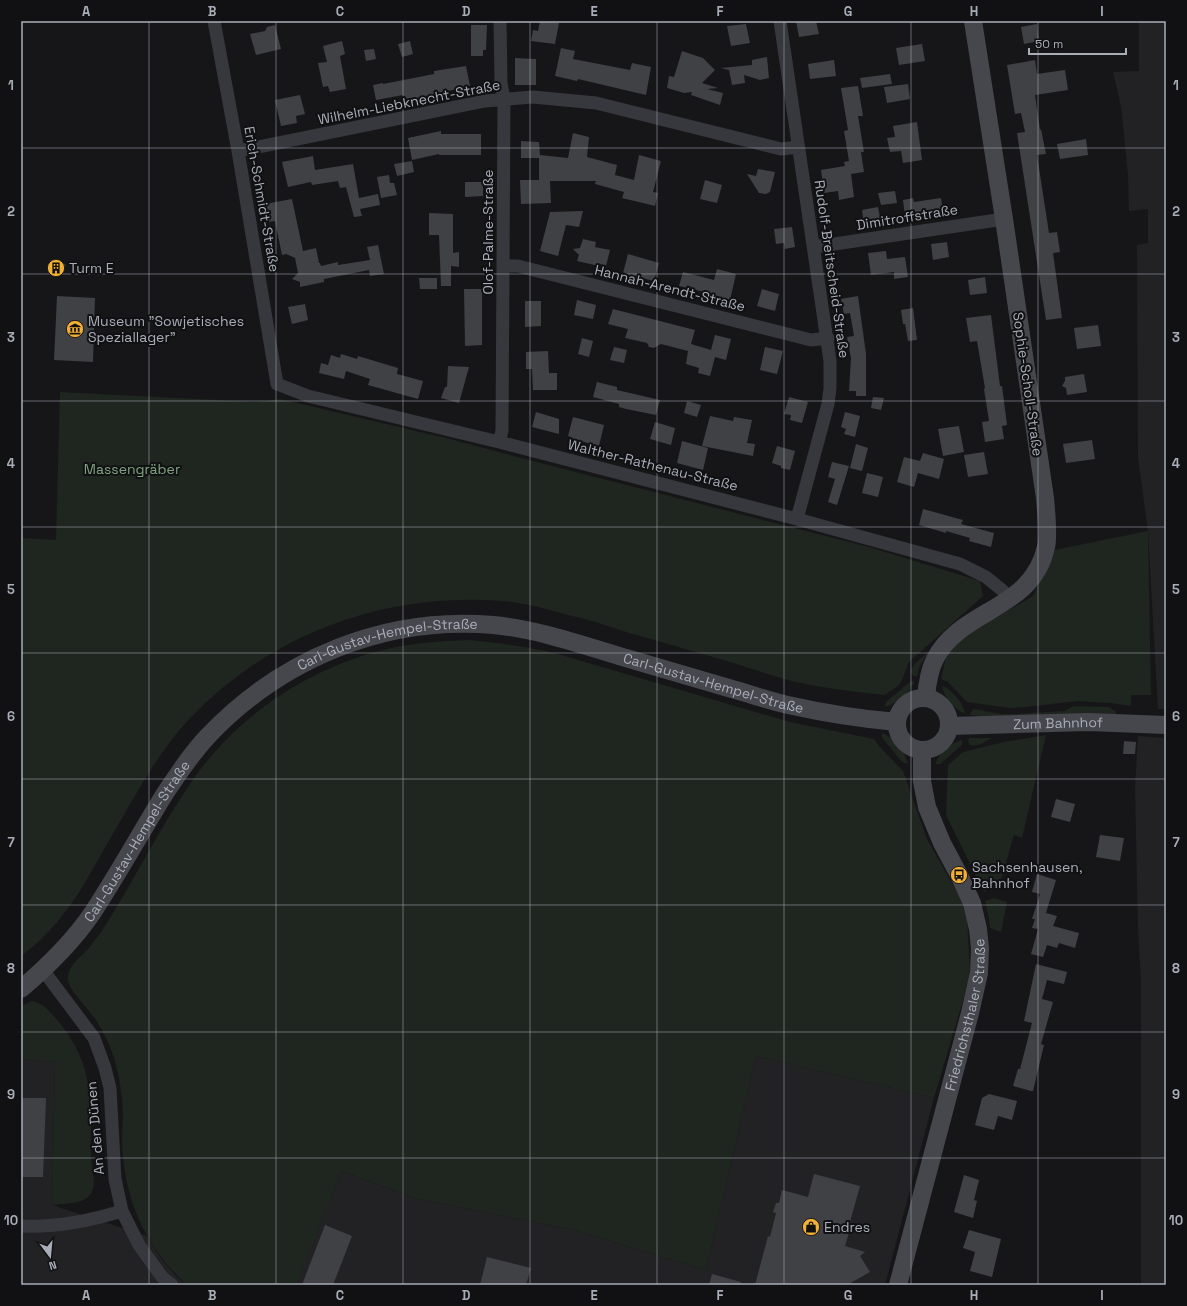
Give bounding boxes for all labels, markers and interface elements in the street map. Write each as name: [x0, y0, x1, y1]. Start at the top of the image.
text: A: [82, 3, 91, 20]
text: B: [208, 3, 217, 20]
text: C: [336, 3, 344, 20]
text: D: [462, 3, 471, 20]
text: E: [590, 3, 598, 20]
text: F: [717, 3, 724, 20]
text: G: [844, 3, 852, 20]
text: H: [970, 3, 978, 20]
text: I: [1100, 3, 1104, 20]
scale bar: [1029, 30, 1126, 56]
text: 50 m: [1035, 36, 1063, 52]
street label: Wilhelm-Liebknecht-Straße: [316, 76, 502, 128]
text: 1: [8, 77, 14, 94]
text: 1: [1173, 77, 1179, 94]
street label: Erich-Schmidt-Straße: [240, 125, 284, 273]
street label: Olof-Palme-Straße: [479, 169, 497, 295]
street label: Rudolf-Breitscheid-Straße: [811, 179, 853, 359]
street label: Dimitroffstraße: [855, 200, 959, 234]
text: 2: [7, 203, 15, 220]
text: 2: [1172, 203, 1180, 220]
building icon: Turm E: [46, 258, 66, 278]
place label: Turm E: [69, 259, 114, 277]
street label: Hannah-Arendt-Straße: [593, 261, 747, 315]
street label: Sophie-Scholl-Straße: [1009, 311, 1047, 457]
place label: Museum "Sowjetisches Speziallager": [88, 312, 244, 346]
museum icon: Museum "Sowjetisches Speziallager": [65, 319, 85, 339]
text: 3: [7, 329, 15, 346]
text: 3: [1172, 329, 1180, 346]
street label: Walther-Rathenau-Straße: [566, 435, 740, 495]
text: 4: [7, 455, 15, 472]
text: 4: [1172, 455, 1180, 472]
park label: Massengräber: [84, 460, 180, 478]
text: 5: [7, 581, 15, 598]
text: 5: [1172, 581, 1180, 598]
street label: Carl-Gustav-Hempel-Straße: [294, 615, 478, 674]
street label: Carl-Gustav-Hempel-Straße: [621, 649, 805, 717]
text: 6: [7, 708, 15, 725]
text: 6: [1172, 708, 1180, 725]
street label: Zum Bahnhof: [1013, 713, 1103, 733]
street label: Carl-Gustav-Hempel-Straße: [80, 757, 194, 926]
text: 7: [7, 834, 15, 851]
text: 7: [1172, 834, 1180, 851]
place label: Sachsenhausen, Bahnhof: [972, 858, 1082, 892]
bus stop icon: Sachsenhausen, Bahnhof: [949, 865, 969, 885]
street label: Friedrichsthaler Straße: [941, 938, 989, 1093]
text: 8: [7, 960, 15, 977]
text: 8: [1172, 960, 1180, 977]
street label: An den Dünen: [82, 1080, 108, 1176]
text: 9: [7, 1086, 15, 1103]
text: 9: [1172, 1086, 1180, 1103]
text: 10: [4, 1212, 18, 1229]
text: 10: [1169, 1212, 1183, 1229]
shop icon: Endres: [801, 1217, 821, 1237]
place label: Endres: [824, 1218, 870, 1236]
north arrow: [30, 1236, 70, 1276]
text: N: [47, 1258, 58, 1273]
text: A: [82, 1287, 91, 1304]
text: B: [208, 1287, 217, 1304]
text: C: [336, 1287, 344, 1304]
text: D: [462, 1287, 471, 1304]
text: E: [590, 1287, 598, 1304]
text: F: [717, 1287, 724, 1304]
text: G: [844, 1287, 852, 1304]
text: H: [970, 1287, 978, 1304]
text: I: [1100, 1287, 1104, 1304]

